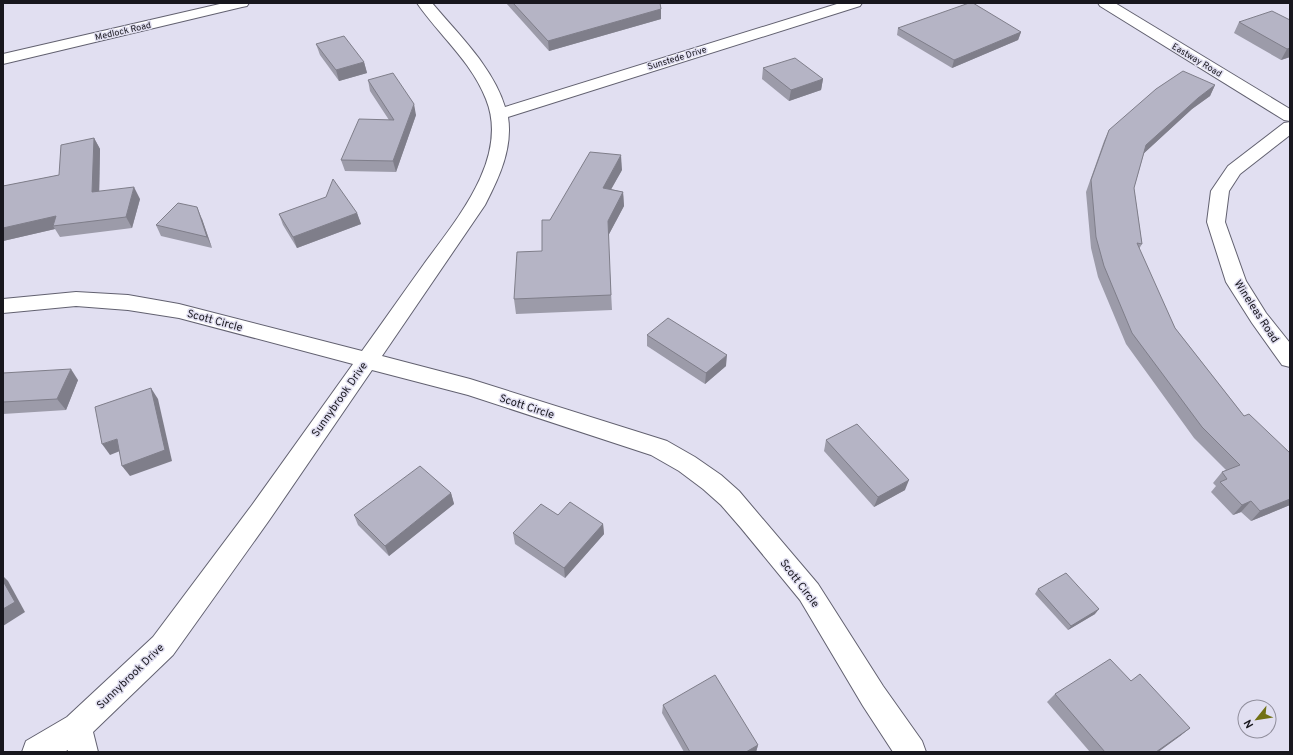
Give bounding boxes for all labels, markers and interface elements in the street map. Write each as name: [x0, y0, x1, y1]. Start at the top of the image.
street label: Medlock Road: [94, 20, 152, 43]
street label: Eastway Road: [1170, 41, 1224, 80]
street label: Sunstede Drive: [646, 44, 708, 73]
street label: Wineleas Road: [1231, 278, 1282, 346]
street label: Scott Circle: [185, 307, 244, 335]
street label: Sunnybrook Drive: [309, 359, 371, 440]
street label: Scott Circle: [497, 391, 556, 422]
street label: Scott Circle: [776, 557, 822, 611]
street label: Sunnybrook Drive: [94, 641, 167, 712]
north arrow: [1237, 699, 1277, 739]
text: N: [1241, 717, 1257, 730]

